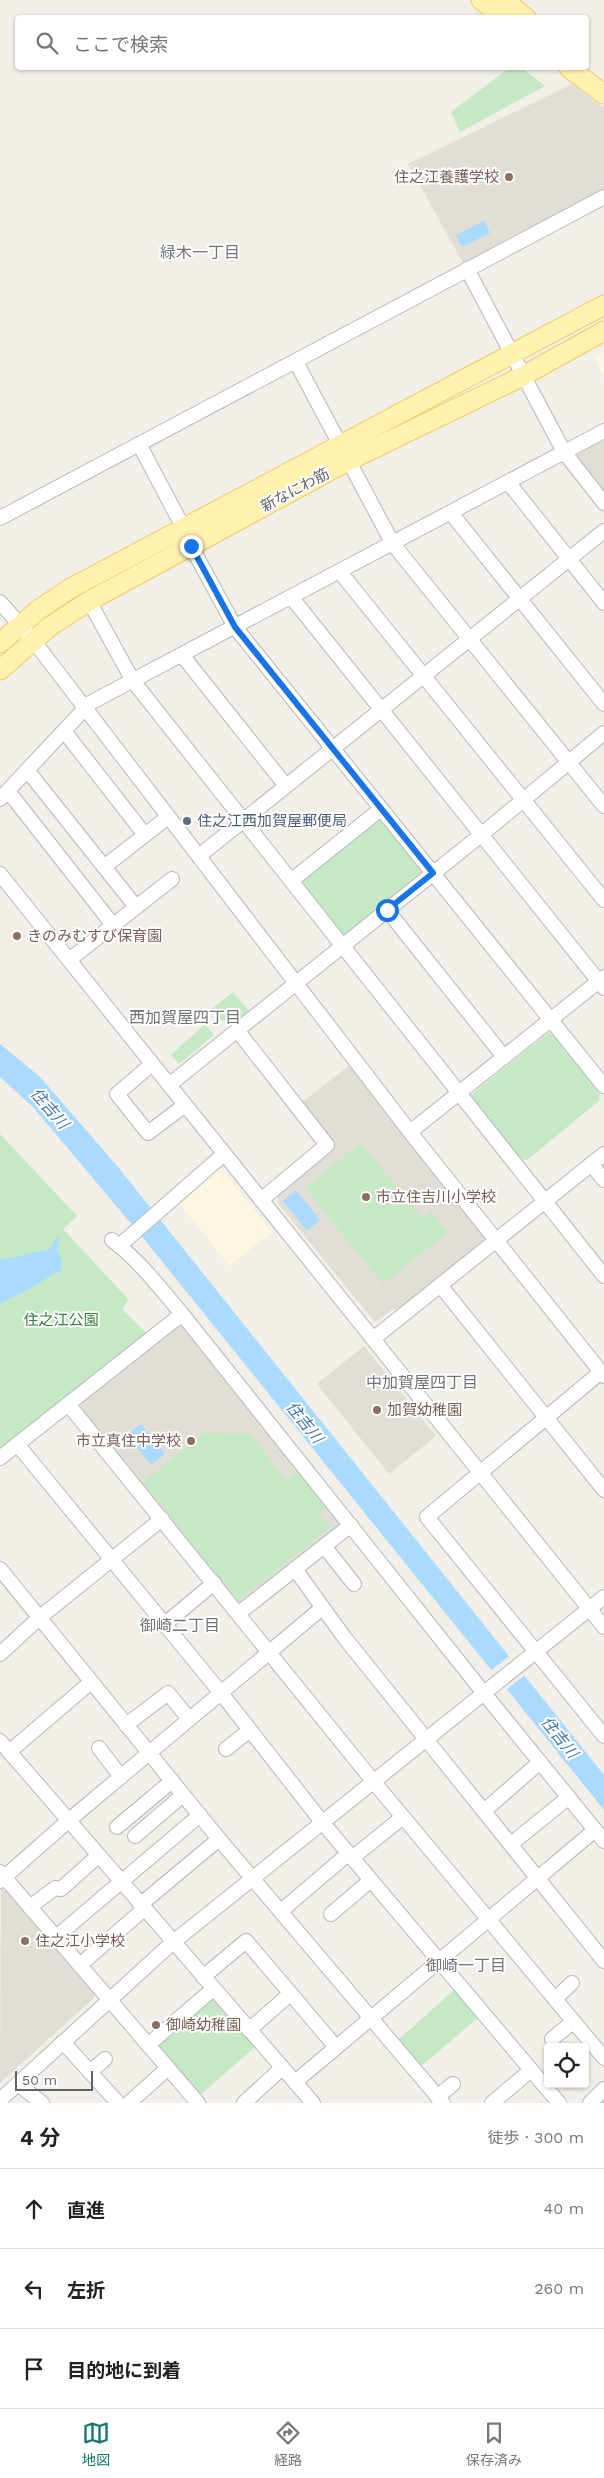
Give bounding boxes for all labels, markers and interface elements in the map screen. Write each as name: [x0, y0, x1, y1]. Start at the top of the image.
search box: [15, 15, 589, 70]
icon: search: [33, 29, 61, 57]
text: ここで検索: [73, 33, 168, 56]
place label: 住之江養護学校: [394, 168, 499, 186]
marker: 住之江養護学校: [503, 171, 515, 183]
district label: 緑木一丁目: [160, 243, 240, 262]
street label: 新なにわ筋: [258, 464, 332, 516]
route end: [180, 535, 203, 558]
place label: 住之江西加賀屋郵便局: [197, 812, 347, 830]
marker: 住之江西加賀屋郵便局: [181, 815, 193, 827]
route start: [376, 899, 399, 922]
place label: きのみむすび保育園: [27, 927, 162, 945]
marker: きのみむすび保育園: [11, 930, 23, 942]
district label: 西加賀屋四丁目: [129, 1008, 241, 1027]
water label: 住吉川: [27, 1084, 74, 1134]
place label: 市立住吉川小学校: [376, 1188, 496, 1206]
marker: 市立住吉川小学校: [360, 1191, 372, 1203]
park label: 住之江公園: [23, 1311, 99, 1329]
district label: 中加賀屋四丁目: [366, 1373, 478, 1392]
water label: 住吉川: [282, 1398, 328, 1448]
place label: 加賀幼稚園: [387, 1401, 462, 1419]
marker: 加賀幼稚園: [371, 1404, 383, 1416]
place label: 市立真住中学校: [76, 1432, 181, 1450]
marker: 市立真住中学校: [185, 1435, 197, 1447]
district label: 御崎二丁目: [140, 1616, 220, 1635]
water label: 住吉川: [537, 1713, 583, 1763]
place label: 住之江小学校: [35, 1932, 125, 1950]
marker: 住之江小学校: [19, 1935, 31, 1947]
district label: 御崎一丁目: [426, 1956, 506, 1975]
place label: 御崎幼稚園: [166, 2016, 241, 2034]
marker: 御崎幼稚園: [150, 2019, 162, 2031]
map controls: [544, 2043, 589, 2088]
button: locate: [544, 2043, 589, 2088]
scale bar: [15, 2068, 92, 2091]
text: 50 m: [22, 2072, 57, 2088]
text: 4 分: [20, 2125, 61, 2150]
text: 徒歩 · 300 m: [488, 2128, 584, 2147]
icon: ahead: [20, 2195, 48, 2223]
text: 直進: [67, 2199, 105, 2222]
text: 40 m: [544, 2199, 584, 2218]
icon: left: [20, 2275, 48, 2303]
text: 左折: [67, 2279, 105, 2302]
text: 260 m: [534, 2279, 584, 2298]
icon: arrive: [20, 2355, 48, 2383]
text: 目的地に到着: [67, 2359, 181, 2382]
tab: 地図: [82, 2419, 110, 2469]
tab: 経路: [274, 2419, 302, 2469]
tab: 保存済み: [466, 2419, 522, 2469]

